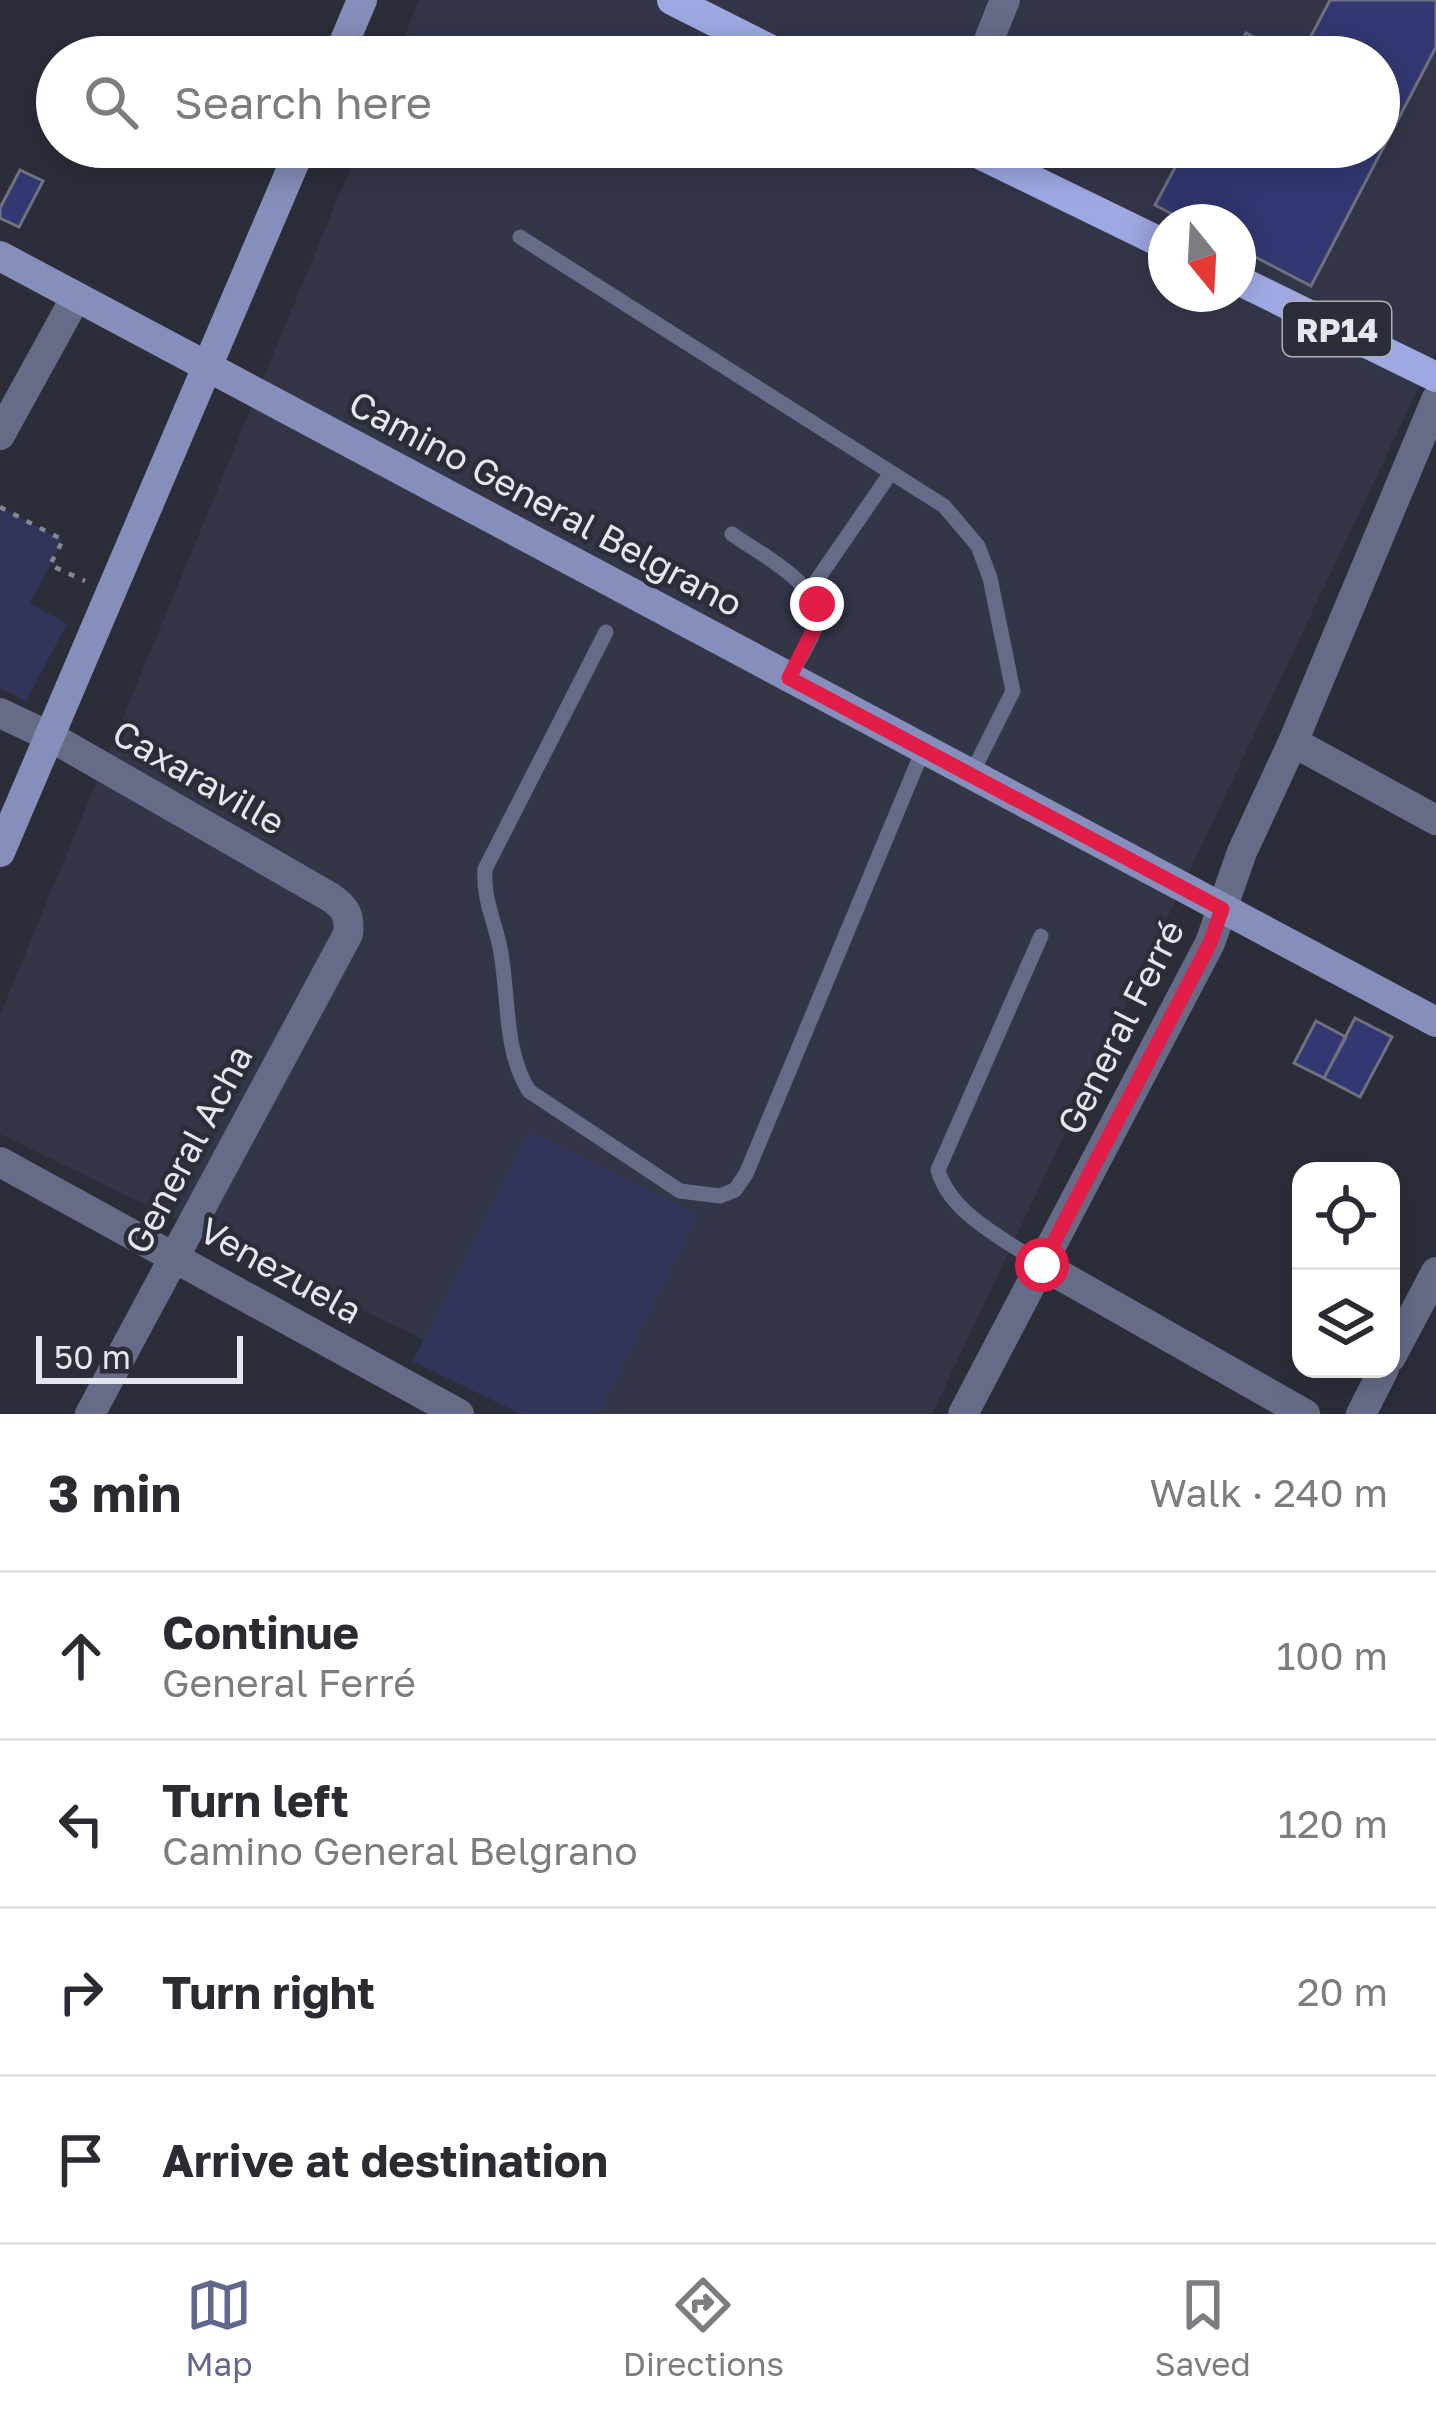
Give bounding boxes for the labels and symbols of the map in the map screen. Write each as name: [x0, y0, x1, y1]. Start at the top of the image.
north arrow: [1148, 204, 1256, 312]
road number: RP14: [1283, 302, 1391, 356]
street label: Camino General Belgrano: [342, 381, 750, 625]
route end: [790, 577, 844, 631]
street label: Caxaraville: [105, 711, 293, 843]
street label: General Ferré: [1048, 913, 1192, 1141]
street label: General Acha: [115, 1038, 261, 1260]
street label: Venezuela: [192, 1208, 370, 1332]
route start: [1015, 1238, 1069, 1292]
scale bar: [36, 1330, 243, 1383]

